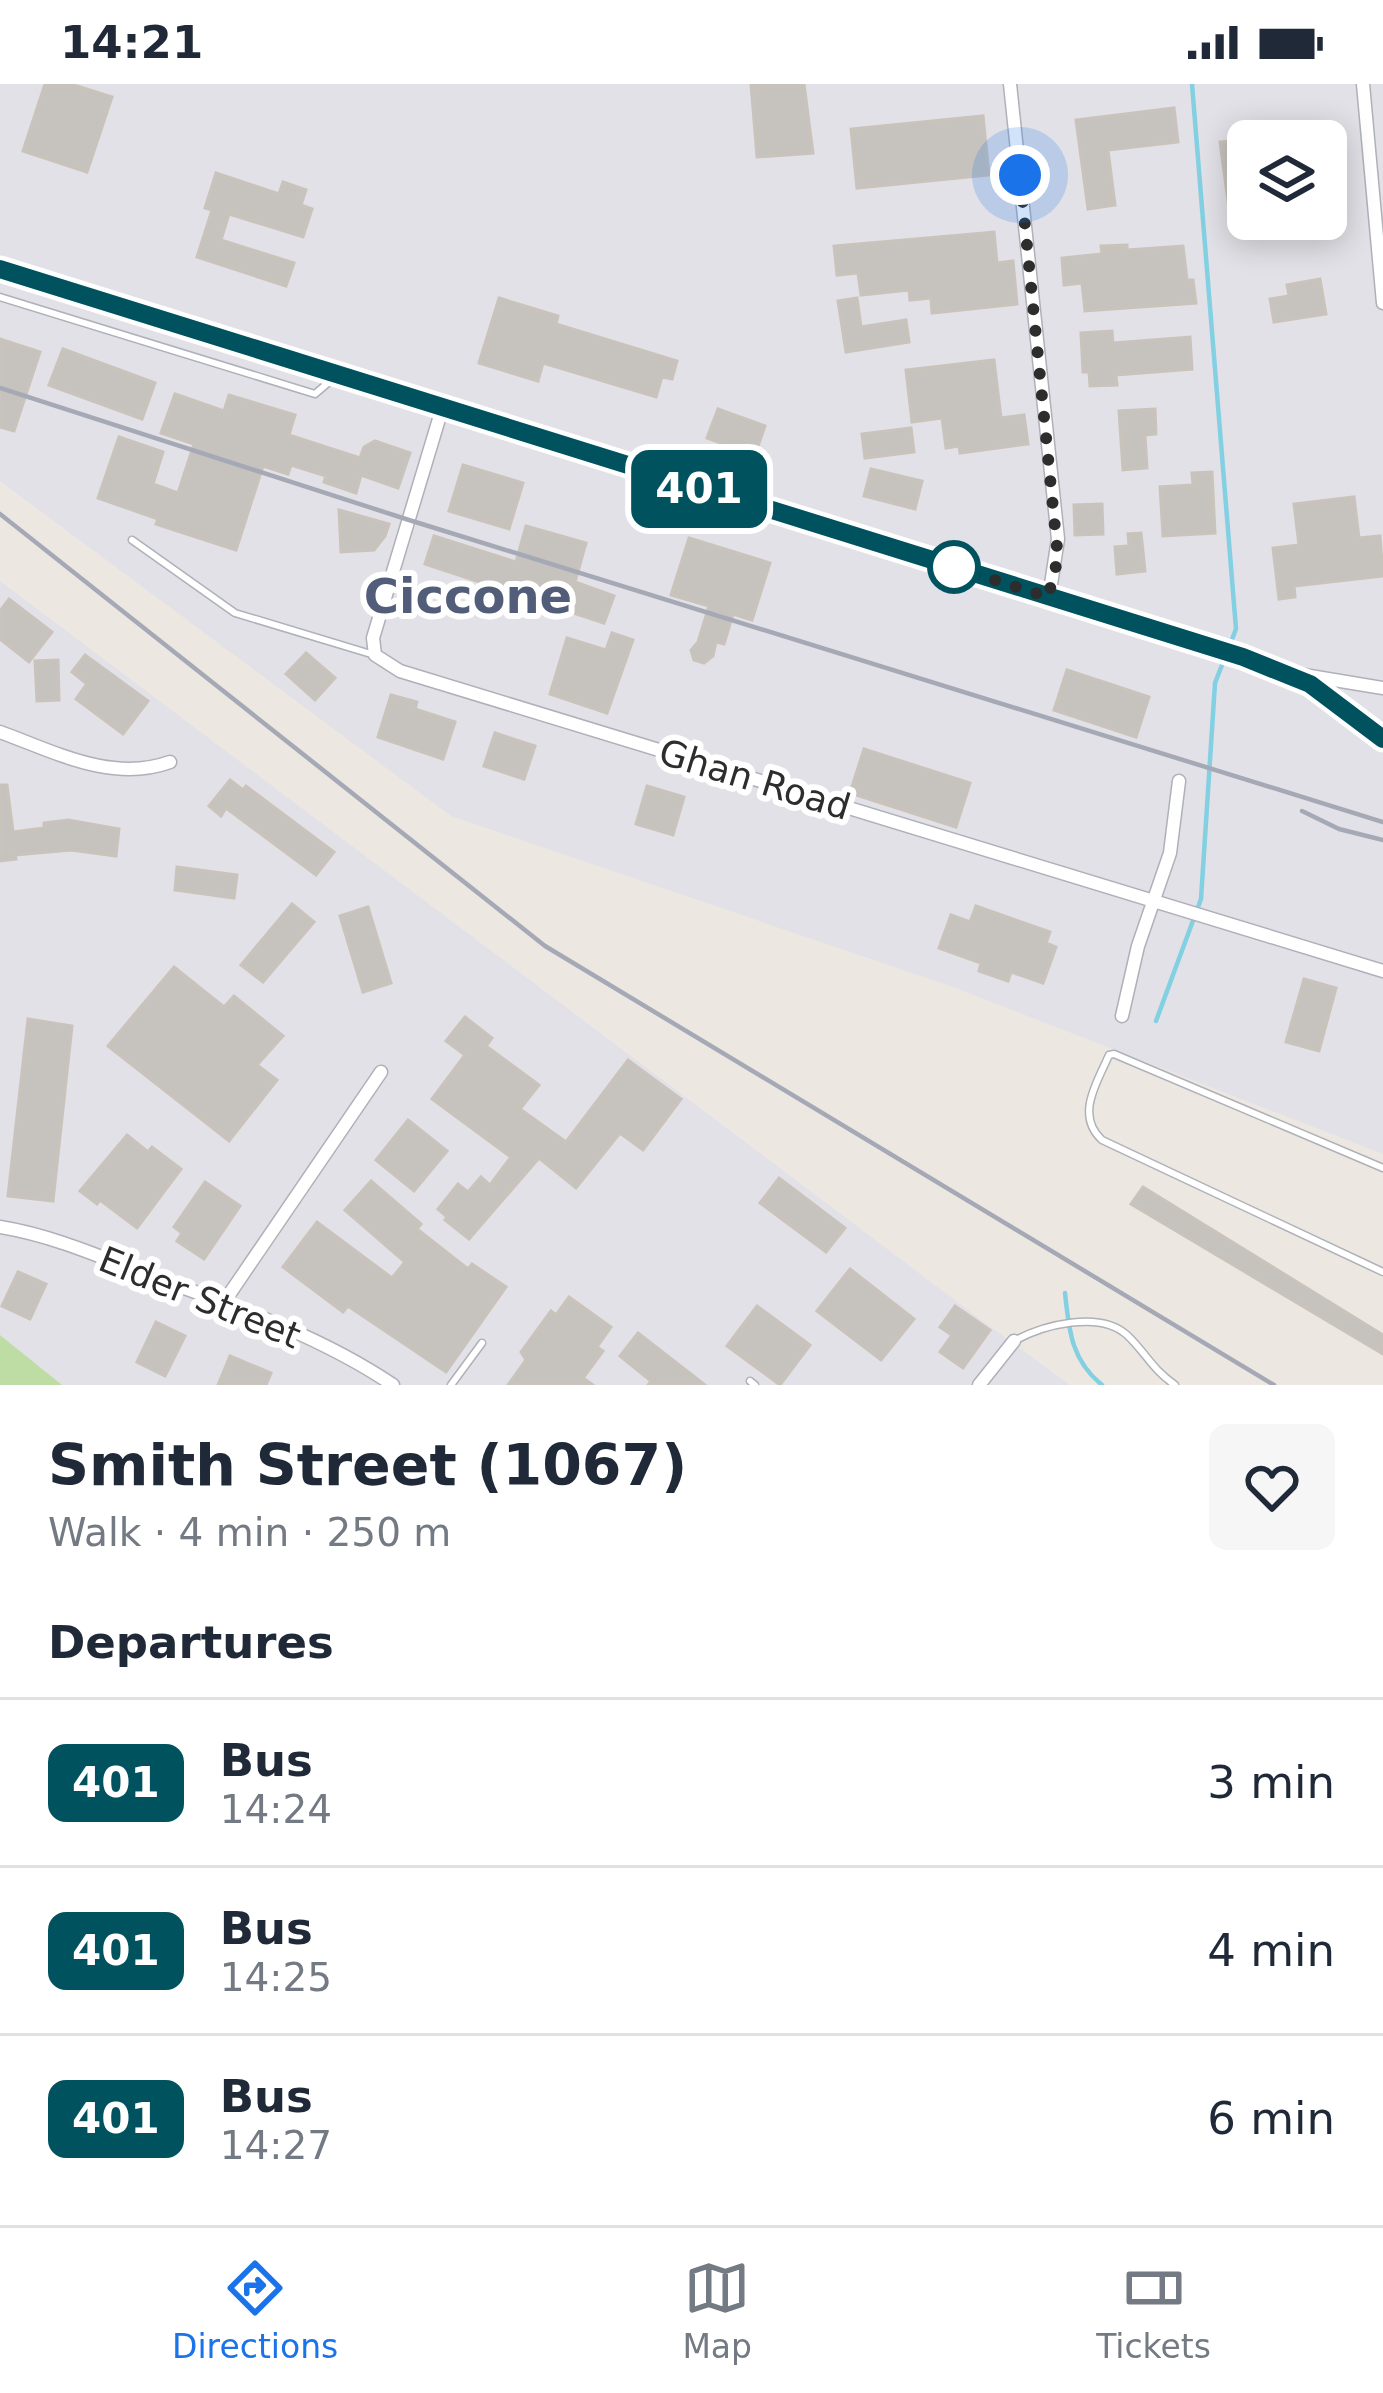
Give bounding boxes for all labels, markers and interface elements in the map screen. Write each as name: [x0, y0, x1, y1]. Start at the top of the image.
text: 14:21: [60, 16, 203, 69]
map controls: [1227, 120, 1347, 240]
button: layers: [1227, 120, 1347, 240]
your location: [990, 145, 1050, 205]
line badge: 401: [630, 450, 768, 528]
text: 401: [655, 464, 743, 513]
unlabelled marker: [929, 542, 979, 592]
district label: Ciccone: [364, 568, 572, 624]
street label: Ghan Road: [654, 731, 855, 828]
street label: Elder Street: [93, 1238, 306, 1356]
button: heart: [1209, 1424, 1335, 1550]
text: Smith Street (1067): [48, 1432, 687, 1498]
text: Walk · 4 min · 250 m: [48, 1510, 451, 1555]
text: Departures: [48, 1616, 334, 1669]
text: Bus: [220, 1734, 313, 1787]
text: 3 min: [1207, 1756, 1335, 1809]
text: 401: [72, 1758, 160, 1807]
text: 14:24: [220, 1787, 332, 1832]
text: Bus: [220, 1902, 313, 1955]
text: 4 min: [1207, 1924, 1335, 1977]
text: 401: [72, 1926, 160, 1975]
text: 14:25: [220, 1955, 332, 2000]
text: Bus: [220, 2070, 313, 2123]
text: 6 min: [1207, 2092, 1335, 2145]
text: 401: [72, 2094, 160, 2143]
text: 14:27: [220, 2123, 332, 2168]
tab: Directions: [172, 2255, 338, 2366]
tab: Map: [682, 2255, 752, 2366]
tab: Tickets: [1096, 2255, 1211, 2366]

